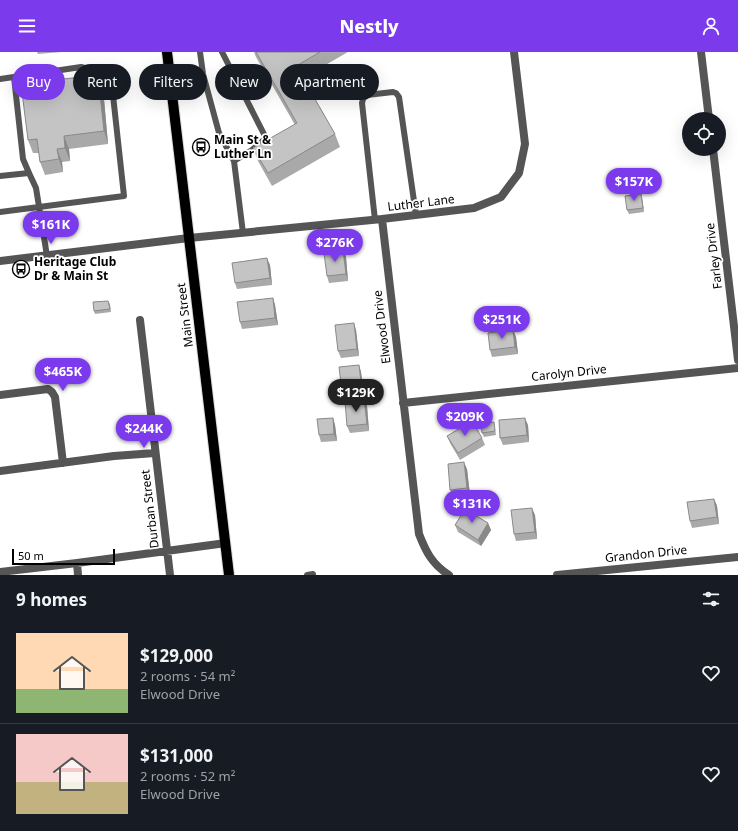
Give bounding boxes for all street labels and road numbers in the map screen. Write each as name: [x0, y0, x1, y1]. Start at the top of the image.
street label: Luther Lane: [386, 190, 456, 215]
street label: Farley Drive: [701, 222, 726, 290]
street label: Main Street: [172, 281, 197, 348]
street label: Elwood Drive: [369, 289, 394, 365]
street label: Carolyn Drive: [530, 360, 608, 385]
street label: Durban Street: [136, 468, 163, 549]
street label: Grandon Drive: [604, 541, 688, 566]

